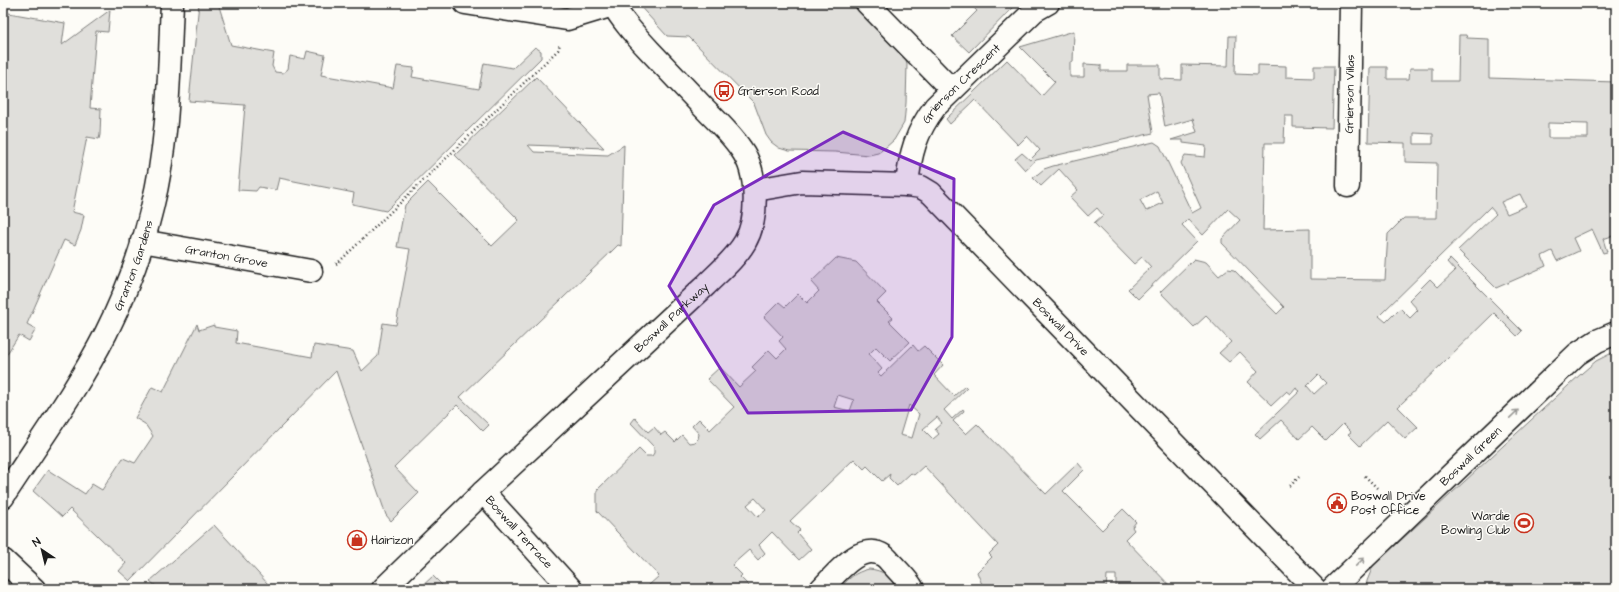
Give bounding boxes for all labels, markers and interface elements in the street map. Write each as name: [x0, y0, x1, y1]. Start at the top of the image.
street label: Grierson Crescent: [918, 40, 1004, 127]
street label: Grierson Villas: [1340, 54, 1359, 134]
bus stop icon: Grierson Road: [713, 80, 735, 102]
place label: Grierson Road: [738, 83, 819, 100]
street label: Granton Gardens: [109, 218, 157, 313]
street label: Granton Grove: [184, 240, 270, 272]
street label: Boswall Parkway: [630, 278, 713, 356]
street label: Boswall Drive: [1029, 294, 1093, 360]
one-way arrow: [1509, 409, 1519, 419]
street label: Boswall Green: [1436, 422, 1505, 490]
place label: Boswall Drive Post Office: [1351, 488, 1426, 519]
street label: Boswall Terrace: [482, 492, 557, 573]
public building icon: Boswall Drive Post Office: [1326, 492, 1348, 514]
place label: Wardie Bowling Club: [1441, 508, 1510, 540]
sports icon: Wardie Bowling Club: [1513, 512, 1535, 534]
shop icon: Hairizon: [346, 529, 368, 551]
north arrow: [22, 530, 62, 570]
place label: Hairizon: [371, 532, 413, 549]
text: N: [29, 534, 44, 550]
one-way arrow: [1355, 557, 1365, 567]

